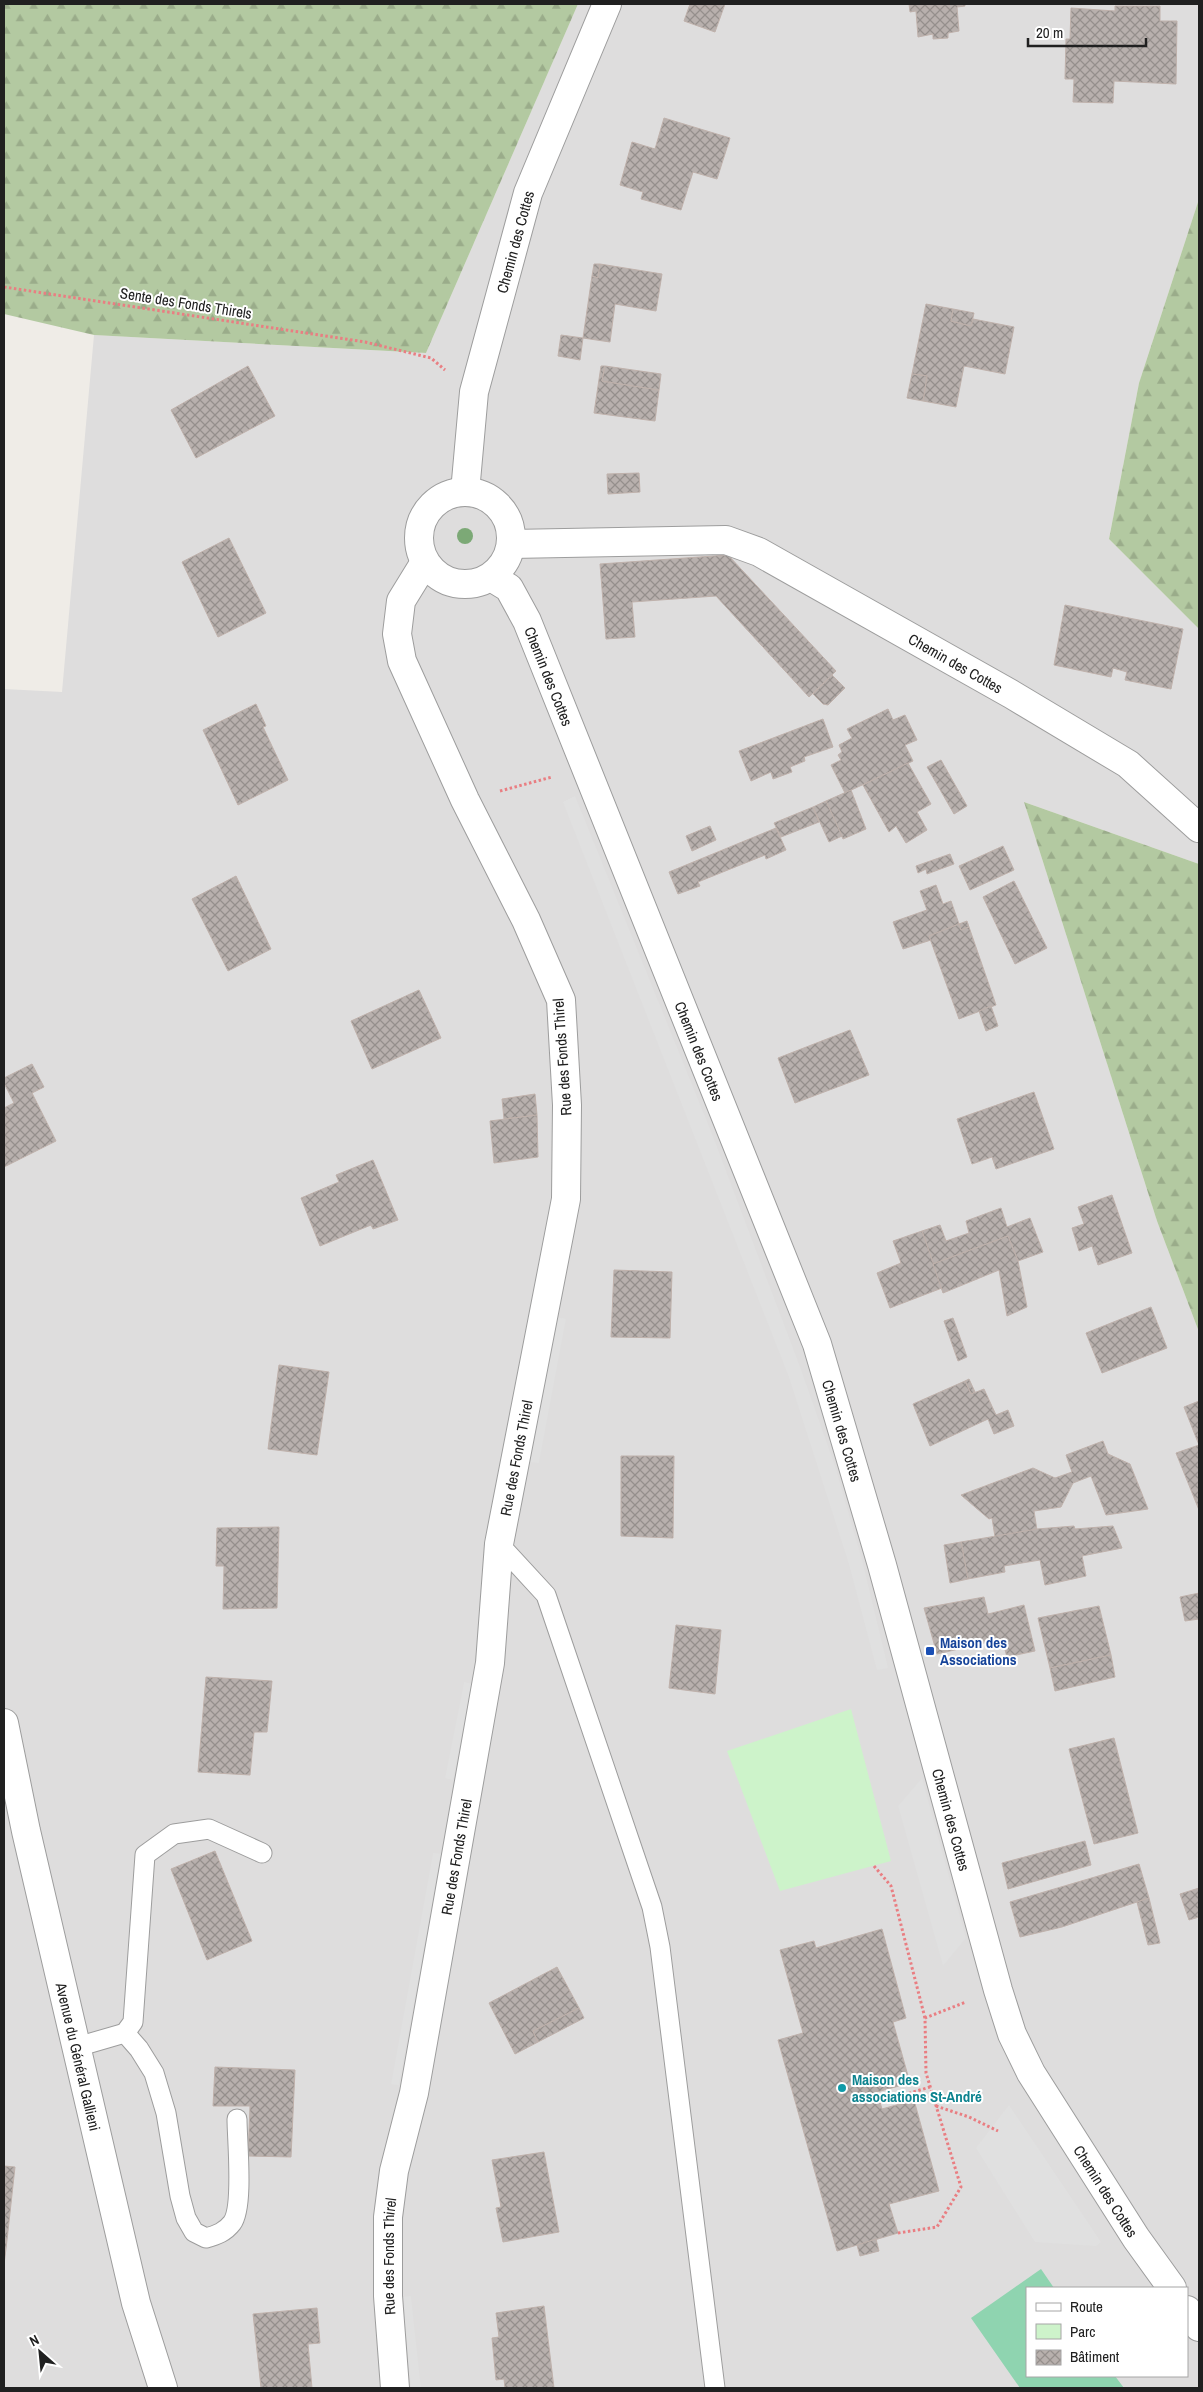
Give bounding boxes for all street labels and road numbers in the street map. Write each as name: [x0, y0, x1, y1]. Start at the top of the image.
street label: Chemin des Cottes: [491, 188, 539, 295]
street label: Sente des Fonds Thirels: [119, 282, 253, 324]
street label: Chemin des Cottes: [520, 623, 578, 729]
street label: Chemin des Cottes: [905, 628, 1007, 698]
street label: Rue des Fonds Thirel: [547, 998, 577, 1116]
street label: Chemin des Cottes: [670, 998, 729, 1104]
street label: Chemin des Cottes: [818, 1377, 867, 1484]
street label: Rue des Fonds Thirel: [494, 1398, 537, 1517]
street label: Chemin des Cottes: [928, 1766, 976, 1873]
street label: Rue des Fonds Thirel: [435, 1797, 476, 1917]
street label: Avenue du Général Gallieni: [51, 1980, 106, 2133]
street label: Chemin des Cottes: [1069, 2141, 1143, 2241]
street label: Rue des Fonds Thirel: [378, 2196, 401, 2316]

